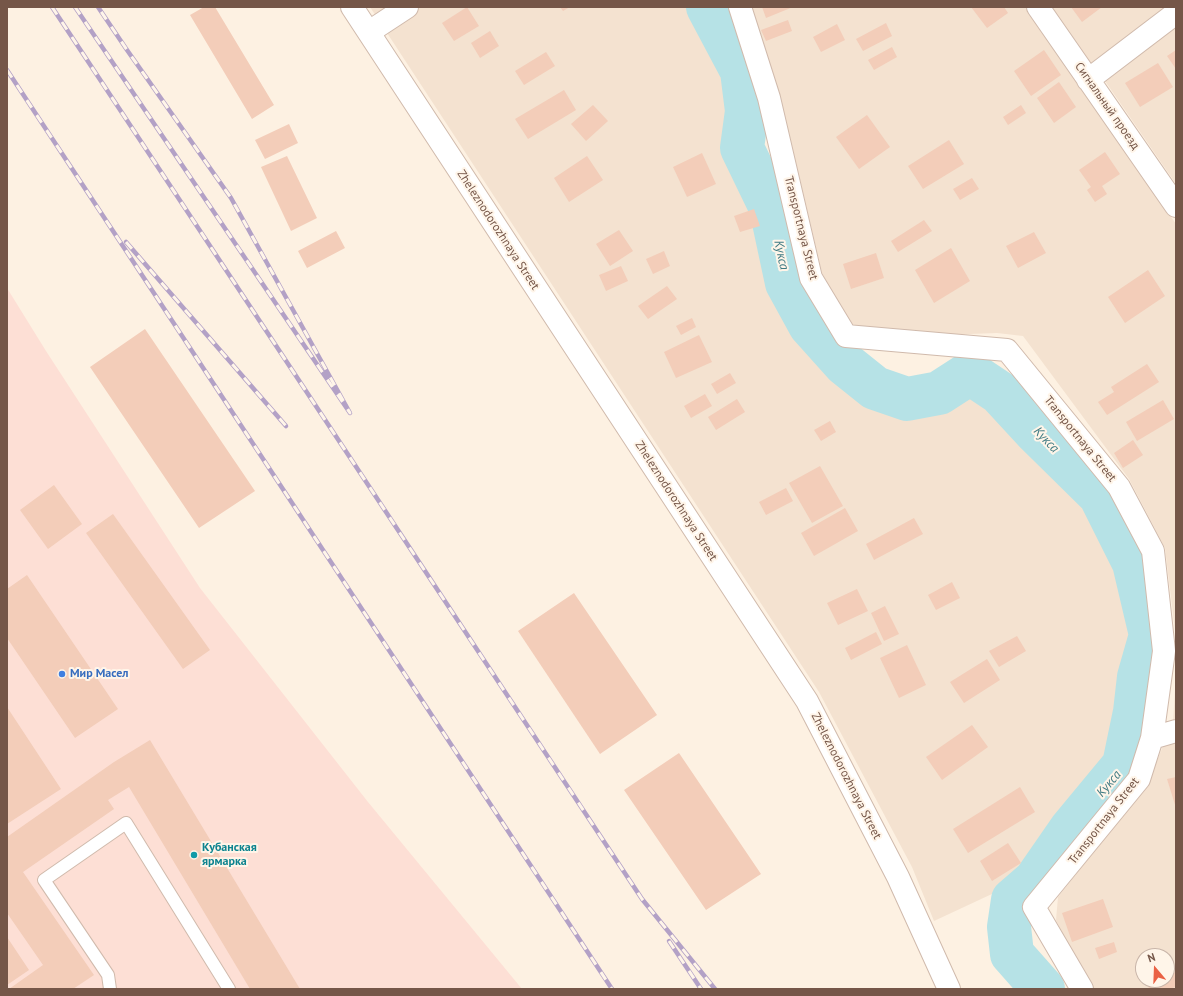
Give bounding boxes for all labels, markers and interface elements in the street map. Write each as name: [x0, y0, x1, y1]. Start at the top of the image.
street label: Сигнальный проезд: [1071, 60, 1143, 152]
street label: Zheleznodorozhnaya Street: [454, 167, 542, 293]
street label: Transportnaya Street: [781, 175, 821, 281]
water label: Кукса: [770, 239, 792, 271]
street label: Transportnaya Street: [1041, 393, 1119, 485]
water label: Кукса: [1030, 424, 1062, 456]
street label: Zheleznodorozhnaya Street: [632, 438, 720, 564]
place label: Мир Масел: [70, 667, 128, 681]
marker: Мир Масел: [57, 669, 67, 679]
street label: Zheleznodorozhnaya Street: [808, 710, 884, 842]
water label: Кукса: [1093, 768, 1125, 800]
street label: Transportnaya Street: [1066, 775, 1142, 867]
place label: Кубанская ярмарка: [202, 841, 257, 869]
marker: Кубанская ярмарка: [189, 850, 199, 860]
north arrow: [1135, 948, 1175, 988]
text: N: [1146, 950, 1157, 965]

